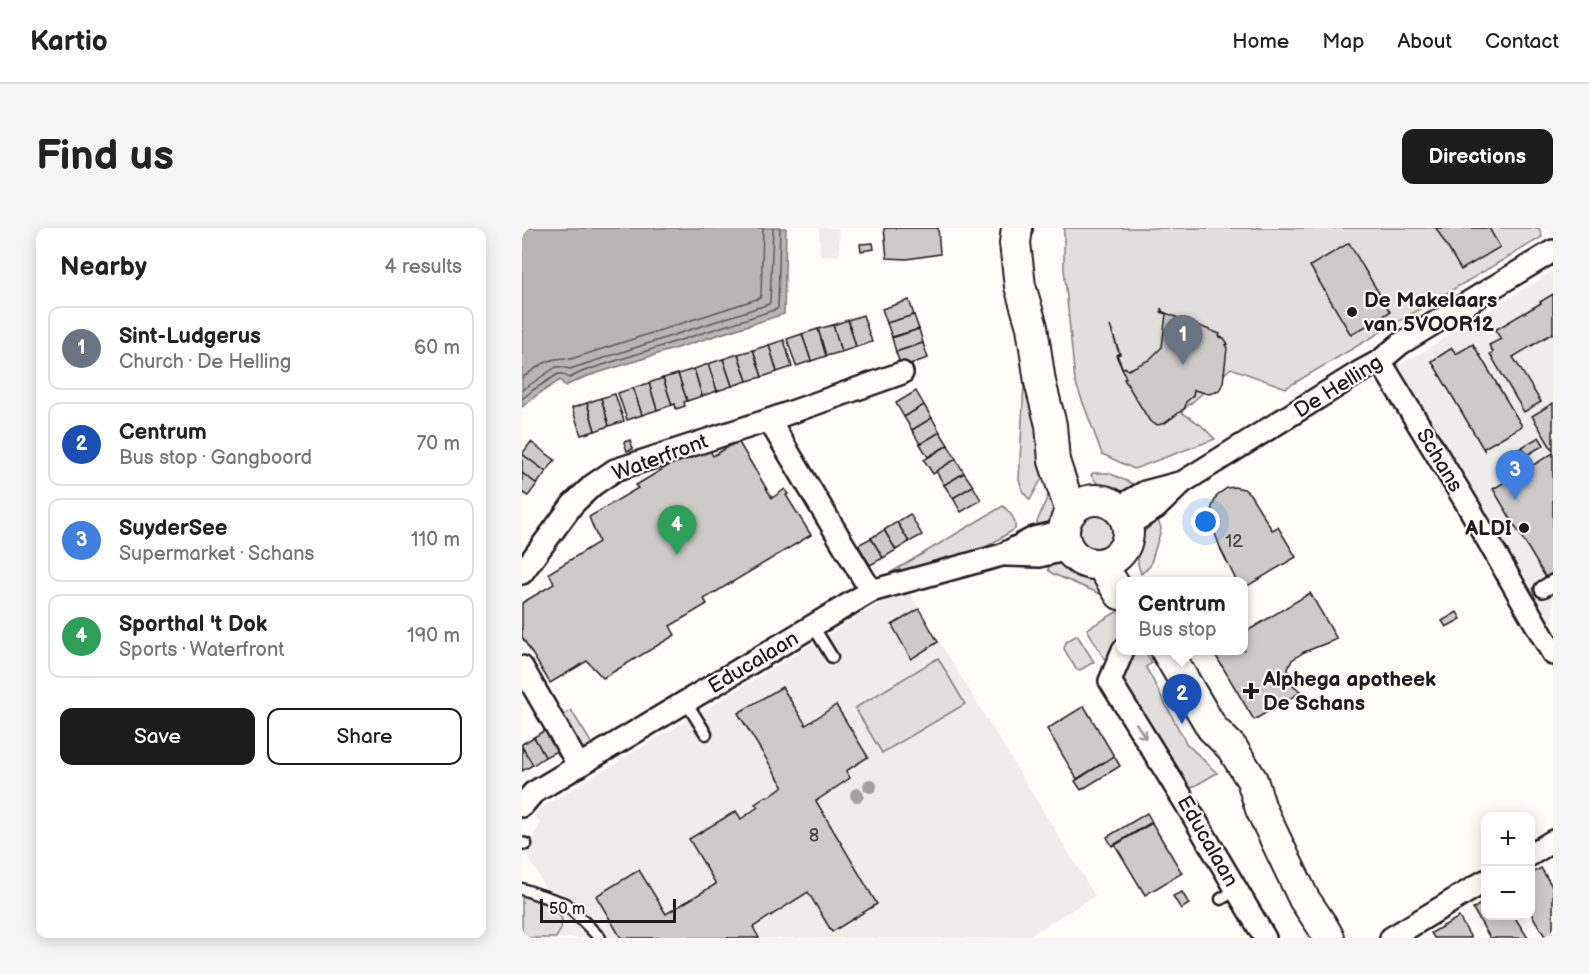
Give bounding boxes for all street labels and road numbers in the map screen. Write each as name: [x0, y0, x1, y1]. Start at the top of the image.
street label: De Helling: [1290, 350, 1387, 423]
street label: Schans: [1411, 424, 1468, 497]
street label: Waterfront: [609, 429, 712, 486]
street label: Educalaan: [704, 626, 803, 699]
street label: Educalaan: [1172, 791, 1244, 891]

